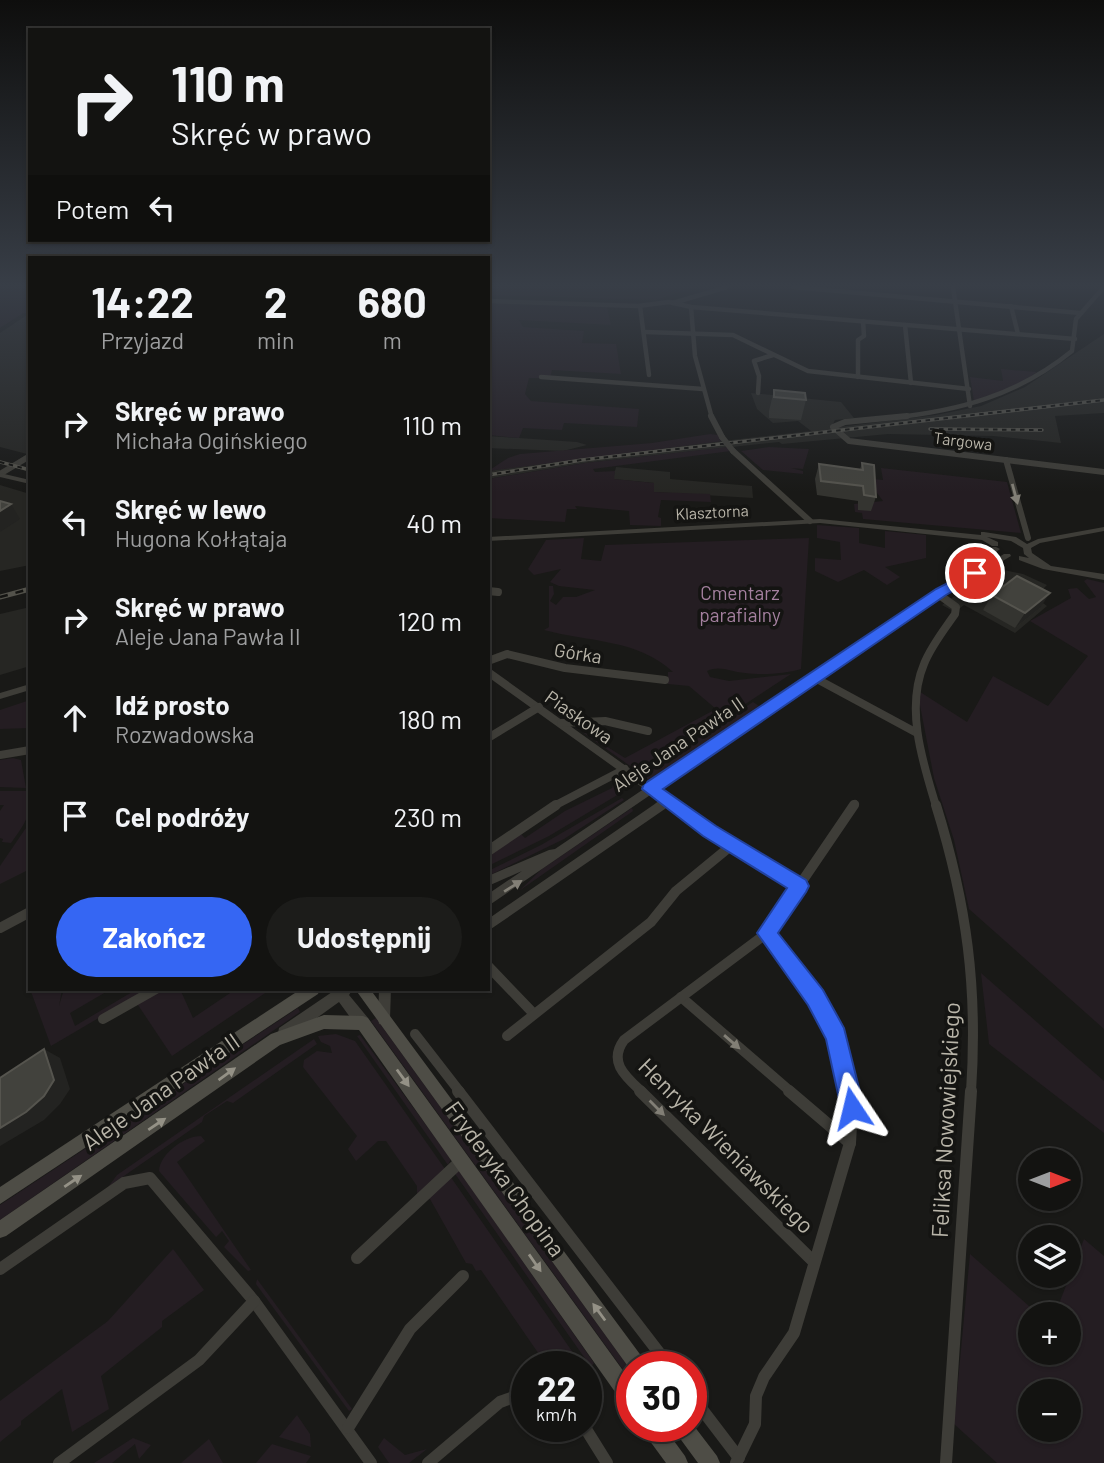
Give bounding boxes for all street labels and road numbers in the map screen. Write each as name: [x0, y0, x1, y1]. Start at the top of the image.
street label: Targowa: [933, 427, 994, 454]
street label: Klasztorna: [675, 500, 749, 523]
street label: Górka: [553, 637, 603, 668]
street label: Piaskowa: [541, 685, 618, 748]
street label: Aleje Jana Pawła II: [608, 691, 748, 796]
street label: Feliksa Nowowiejskiego: [925, 1001, 965, 1239]
street label: Aleje Jana Pawła II: [76, 1026, 244, 1156]
street label: Henryka Wieniawskiego: [633, 1052, 820, 1239]
street label: Fryderyka Chopina: [440, 1095, 572, 1262]

